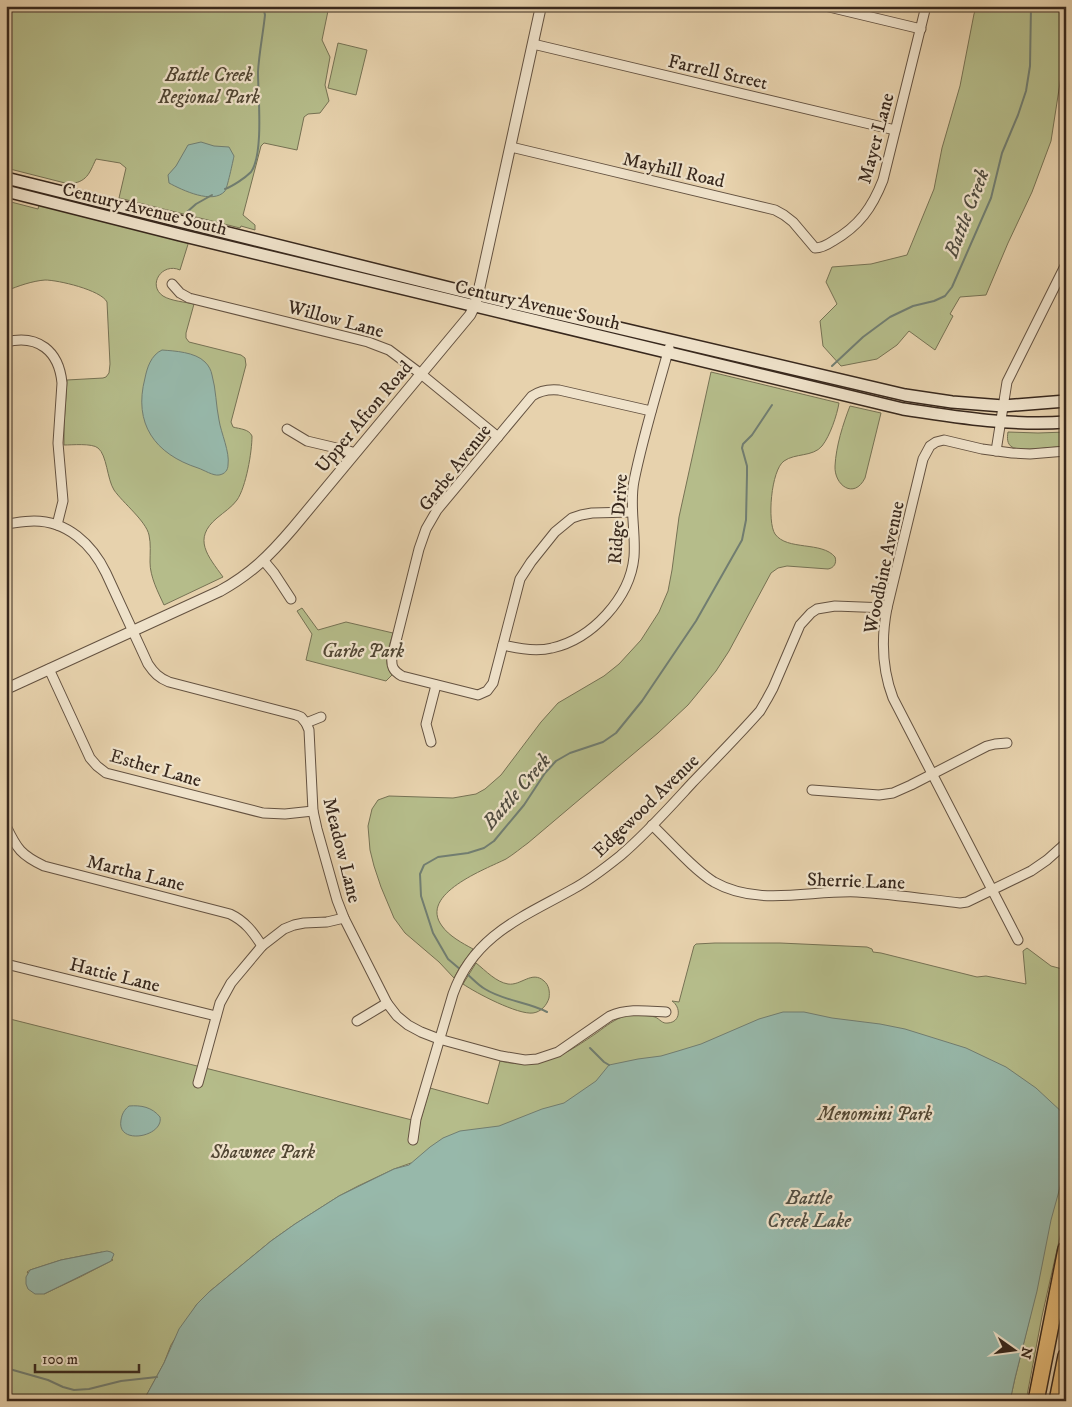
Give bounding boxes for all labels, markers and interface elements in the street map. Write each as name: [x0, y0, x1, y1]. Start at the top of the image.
street label: Farrell Street: [666, 50, 770, 95]
park label: Battle Creek Regional Park: [157, 64, 260, 109]
street label: Mayer Lane: [853, 90, 900, 186]
street label: Mayhill Road: [620, 148, 727, 193]
water label: Battle Creek: [939, 165, 996, 262]
street label: Century Avenue South: [60, 178, 229, 241]
street label: Century Avenue South: [453, 275, 623, 336]
street label: Willow Lane: [284, 295, 386, 343]
street label: Upper Afton Road: [311, 356, 418, 478]
street label: Garbe Avenue: [414, 420, 496, 516]
street label: Ridge Drive: [604, 473, 633, 565]
street label: Woodbine Avenue: [859, 499, 910, 637]
park label: Garbe Park: [322, 640, 404, 663]
street label: Esther Lane: [107, 744, 204, 793]
water label: Battle Creek: [477, 749, 557, 836]
street label: Edgewood Avenue: [588, 749, 704, 863]
street label: Meadow Lane: [317, 795, 366, 905]
street label: Martha Lane: [84, 850, 187, 897]
street label: Sherrie Lane: [806, 868, 906, 895]
street label: Hattie Lane: [67, 953, 162, 998]
park label: Menomini Park: [816, 1103, 932, 1126]
park label: Shawnee Park: [210, 1141, 315, 1164]
water label: Battle Creek Lake: [767, 1186, 852, 1234]
north arrow: [990, 1324, 1040, 1374]
scale bar: [35, 1342, 139, 1374]
text: N: [1015, 1345, 1036, 1361]
text: 100 m: [42, 1350, 78, 1369]

